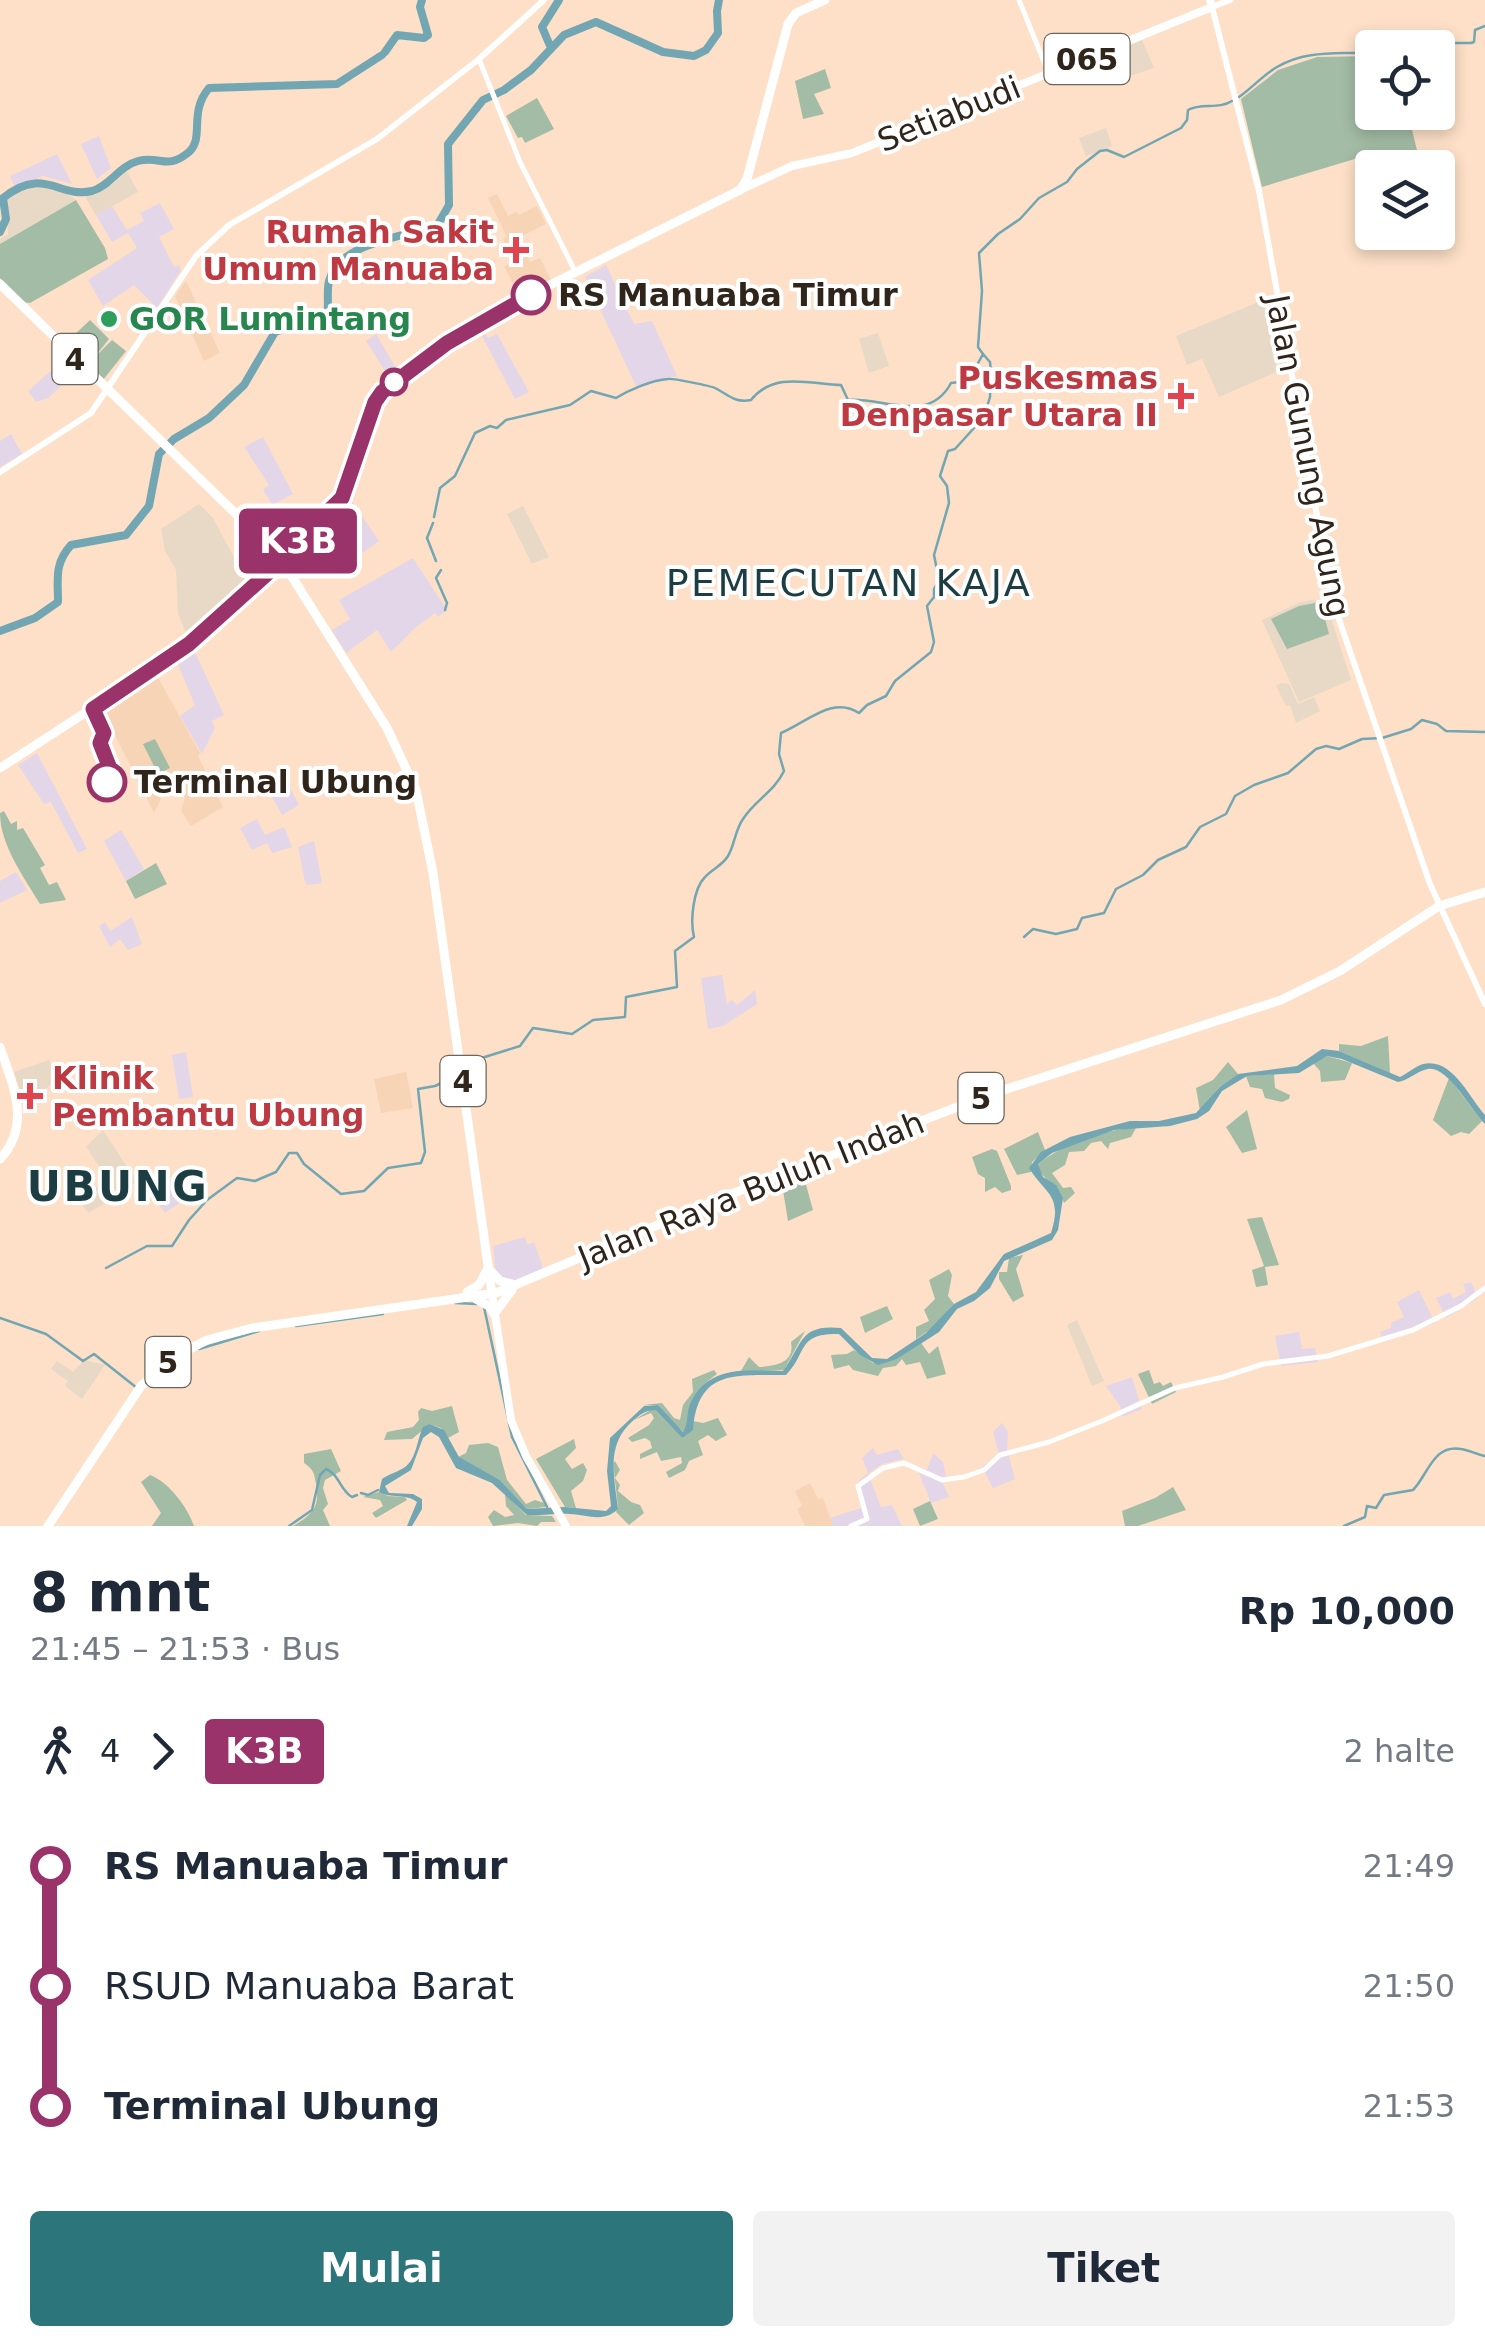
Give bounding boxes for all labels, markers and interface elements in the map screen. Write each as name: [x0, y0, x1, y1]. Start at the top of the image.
map controls: [1355, 30, 1455, 250]
button: locate: [1355, 30, 1455, 130]
road number: 065: [1044, 34, 1130, 84]
street label: Setiabudi: [872, 68, 1026, 160]
button: layers: [1355, 150, 1455, 250]
place label: Rumah Sakit Umum Manuaba: [202, 213, 494, 288]
marker: Rumah Sakit Umum Manuaba: [503, 237, 529, 263]
marker: RS Manuaba Timur: [512, 276, 550, 314]
place label: RS Manuaba Timur: [558, 276, 898, 314]
street label: Jalan Gunung Agung: [1258, 290, 1358, 620]
place label: GOR Lumintang: [129, 300, 411, 338]
marker: GOR Lumintang: [98, 308, 120, 330]
road number: 4: [52, 334, 98, 384]
place label: Puskesmas Denpasar Utara II: [840, 359, 1158, 434]
unlabelled marker: [381, 369, 407, 395]
marker: Puskesmas Denpasar Utara II: [1168, 383, 1194, 409]
line badge: K3B: [240, 508, 356, 574]
text: K3B: [259, 521, 337, 561]
district label: PEMECUTAN KAJA: [666, 561, 1032, 605]
marker: Terminal Ubung: [88, 763, 126, 801]
place label: Terminal Ubung: [134, 763, 417, 801]
road number: 4: [440, 1056, 486, 1106]
place label: Klinik Pembantu Ubung: [52, 1059, 364, 1134]
road number: 5: [958, 1073, 1004, 1123]
marker: Klinik Pembantu Ubung: [17, 1083, 43, 1109]
street label: Jalan Raya Buluh Indah: [571, 1103, 929, 1278]
district label: UBUNG: [27, 1162, 209, 1211]
road number: 5: [146, 1337, 190, 1387]
text: 8 mnt: [30, 1560, 210, 1624]
text: Rp 10,000: [1239, 1589, 1455, 1633]
text: 21:45 – 21:53 · Bus: [30, 1630, 340, 1668]
icon: walk: [30, 1724, 85, 1779]
icon: forward: [135, 1724, 190, 1779]
text: K3B: [225, 1731, 304, 1771]
text: 4: [100, 1732, 120, 1770]
text: 2 halte: [1343, 1732, 1455, 1770]
text: RS Manuaba Timur: [104, 1844, 507, 1888]
text: 21:49: [1363, 1847, 1455, 1885]
text: RSUD Manuaba Barat: [104, 1964, 514, 2008]
text: 21:50: [1363, 1967, 1455, 2005]
text: Terminal Ubung: [104, 2084, 440, 2128]
text: 21:53: [1363, 2087, 1455, 2125]
button: Mulai: [30, 2211, 733, 2326]
button: Tiket: [753, 2211, 1455, 2326]

